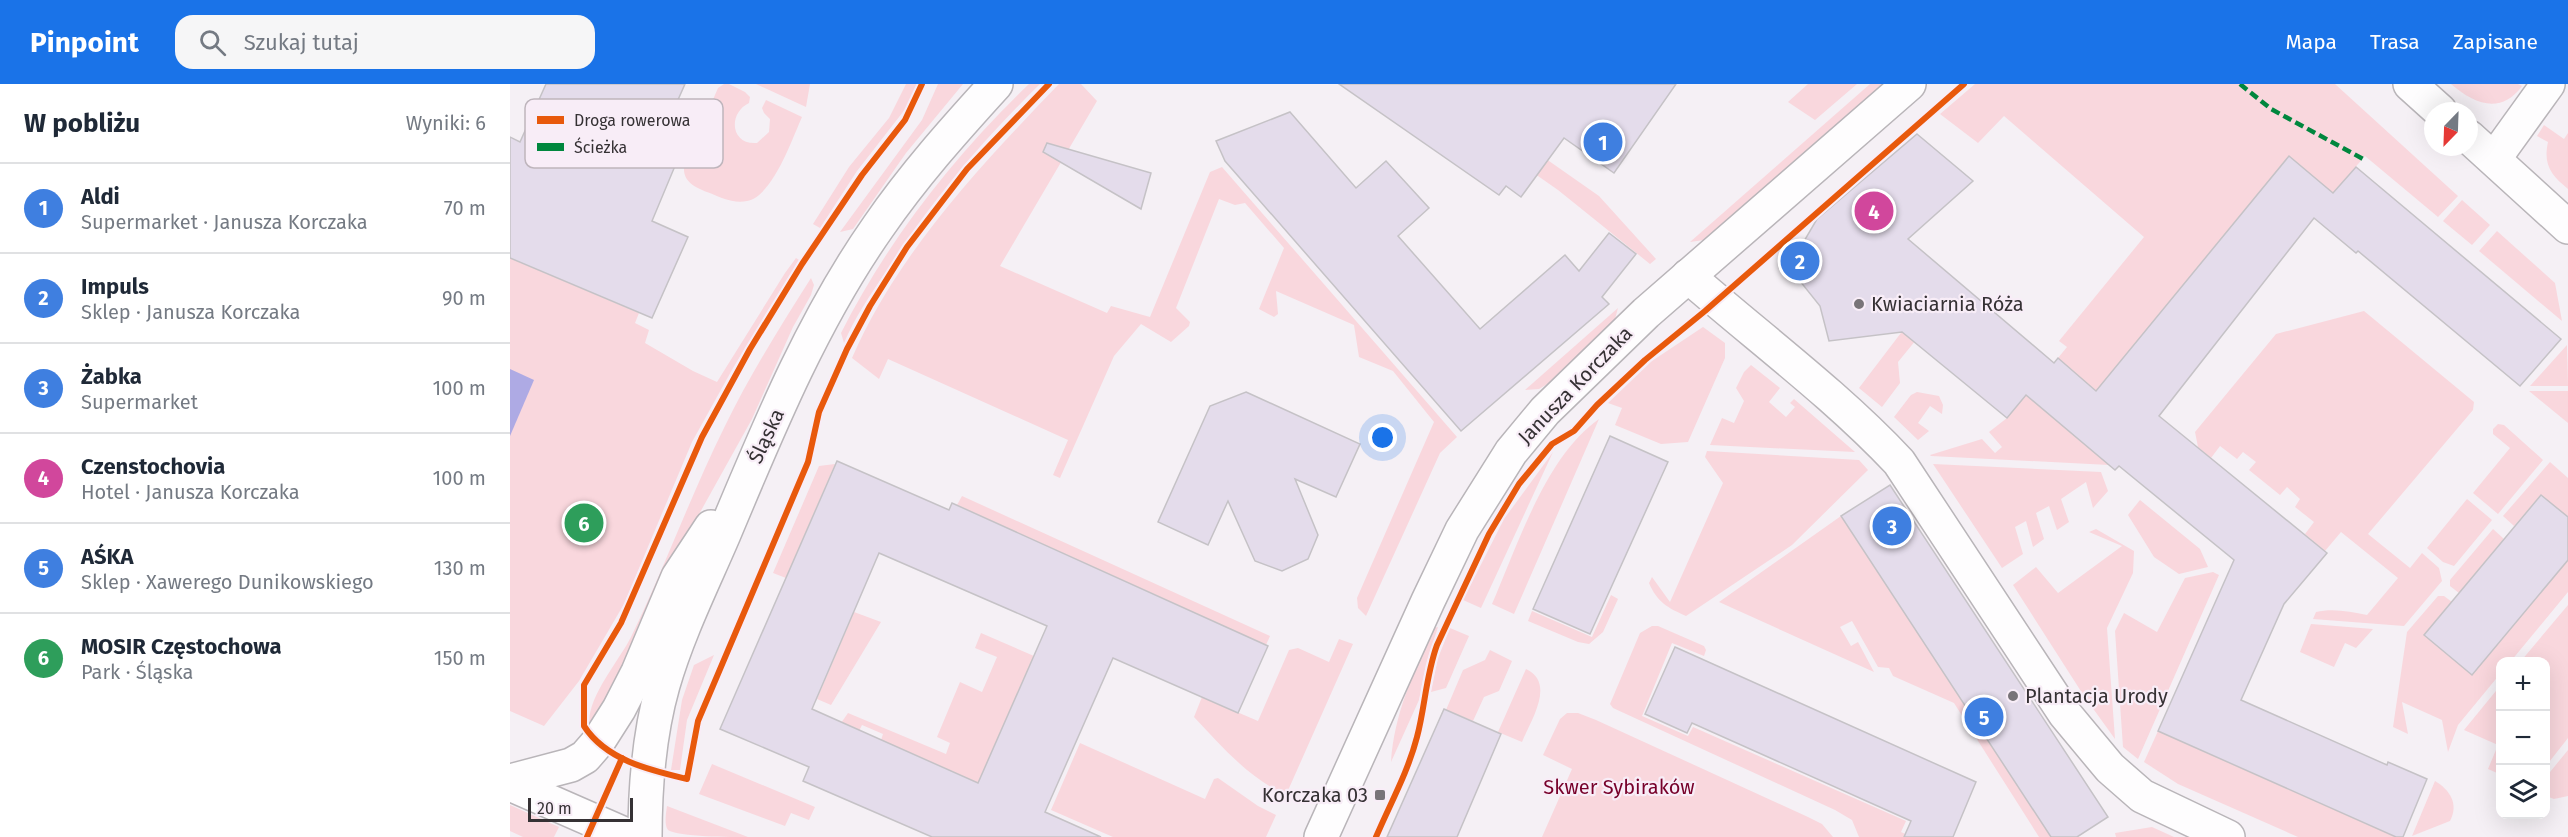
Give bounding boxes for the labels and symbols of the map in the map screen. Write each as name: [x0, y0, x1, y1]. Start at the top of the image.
legend: [525, 99, 723, 168]
north arrow: [2424, 102, 2478, 156]
text: Droga rowerowa: [574, 111, 691, 130]
pin: 1: [1584, 120, 1622, 164]
text: Ścieżka: [574, 137, 627, 157]
pin: 4: [1854, 188, 1894, 234]
pin: 2: [1780, 238, 1820, 284]
place label: Kwiaciarnia Róża: [1871, 292, 2024, 316]
marker: Kwiaciarnia Róża: [1852, 297, 1866, 311]
street label: Janusza Korczaka: [1513, 321, 1637, 449]
street label: Śląska: [743, 405, 789, 467]
your location: [1368, 423, 1397, 452]
pin: 6: [564, 500, 604, 546]
pin: 3: [1872, 504, 1912, 548]
place label: Plantacja Urody: [2025, 684, 2168, 708]
marker: Plantacja Urody: [2006, 689, 2020, 703]
pin: 5: [1964, 694, 2004, 740]
park label: Skwer Sybiraków: [1543, 775, 1695, 799]
place label: Korczaka 03: [1262, 783, 1368, 807]
marker: Korczaka 03: [1373, 788, 1387, 802]
scale bar: [528, 795, 633, 822]

